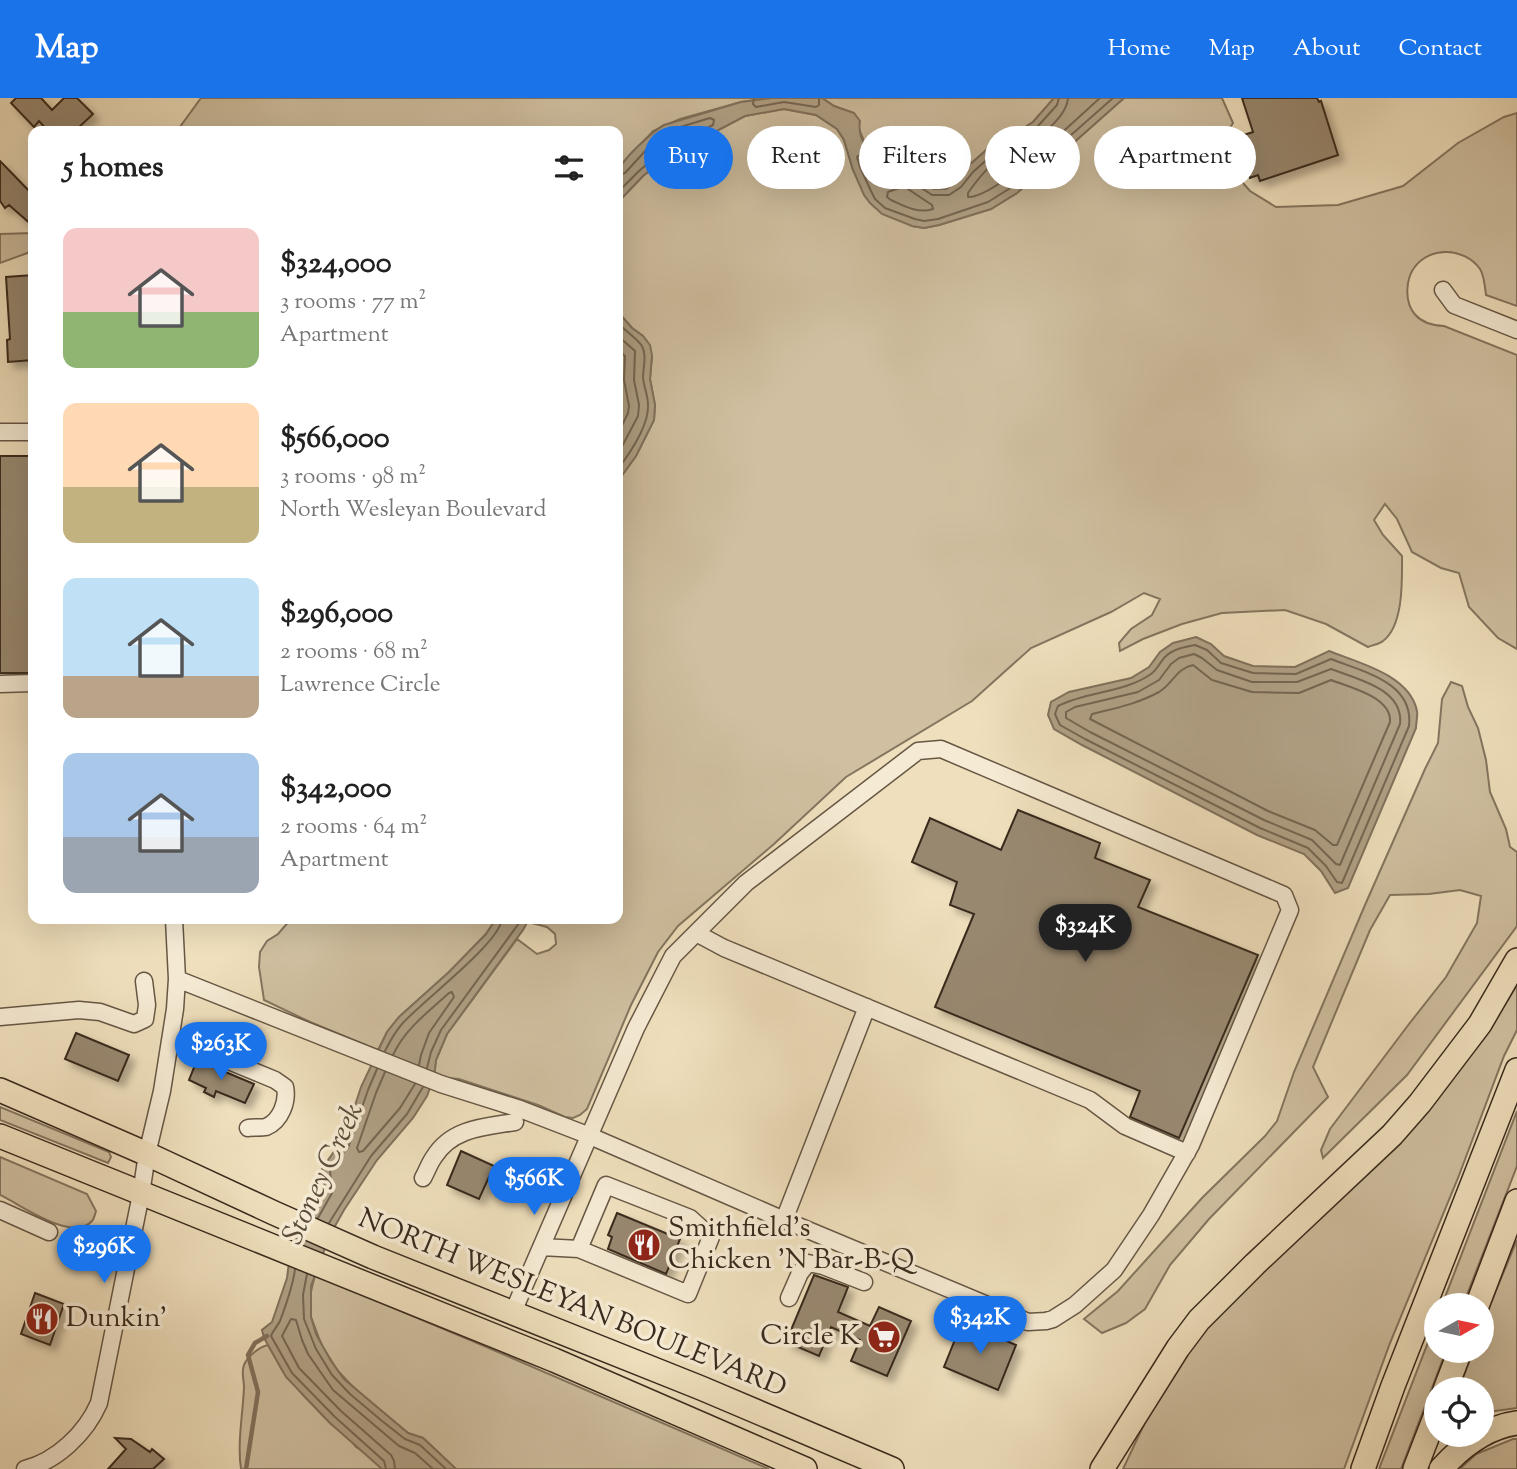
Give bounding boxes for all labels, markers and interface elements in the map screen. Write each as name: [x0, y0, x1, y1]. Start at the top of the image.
text: Map: [35, 25, 99, 73]
text: Home: [1108, 32, 1171, 66]
text: Map: [1209, 32, 1255, 66]
text: About: [1293, 32, 1360, 66]
text: Contact: [1398, 32, 1482, 66]
chip: Buy: [644, 126, 733, 189]
chip: Rent: [747, 126, 845, 189]
chip: Filters: [859, 126, 971, 189]
chip: New: [985, 126, 1080, 189]
chip: Apartment: [1094, 126, 1256, 189]
text: 5 homes: [63, 147, 164, 190]
icon: filters: [550, 149, 588, 187]
text: $324,000: [280, 243, 392, 286]
icon: home: [119, 256, 203, 340]
text: 3 rooms · 77 m²: [280, 286, 426, 319]
text: Apartment: [280, 319, 389, 352]
text: $566,000: [280, 418, 390, 461]
icon: home: [119, 431, 203, 515]
text: 3 rooms · 98 m²: [280, 461, 426, 494]
text: North Wesleyan Boulevard: [280, 494, 546, 527]
text: $296,000: [280, 593, 393, 636]
icon: home: [119, 606, 203, 690]
text: 2 rooms · 68 m²: [280, 636, 428, 669]
text: Lawrence Circle: [280, 669, 441, 702]
text: $342,000: [280, 768, 392, 811]
icon: home: [119, 781, 203, 865]
text: 2 rooms · 64 m²: [280, 811, 427, 844]
text: Apartment: [280, 844, 389, 877]
pin: $324K: [1036, 904, 1134, 964]
text: $324K: [1055, 910, 1115, 943]
pin: $263K: [172, 1023, 270, 1082]
text: $263K: [191, 1028, 251, 1061]
water label: Stoney Creek: [272, 1096, 376, 1252]
pin: $566K: [485, 1158, 583, 1217]
text: $566K: [504, 1163, 564, 1196]
street label: NORTH WESLEYAN BOULEVARD: [352, 1199, 792, 1409]
place label: Smithfield's Chicken 'N Bar-B-Q: [668, 1209, 918, 1281]
pin: $296K: [55, 1226, 153, 1285]
restaurant icon: Smithfield's Chicken 'N Bar-B-Q: [625, 1226, 663, 1264]
text: $296K: [73, 1231, 135, 1264]
north arrow: [1424, 1293, 1494, 1363]
map controls: [1424, 1293, 1494, 1447]
pin: $342K: [931, 1296, 1029, 1356]
place label: Dunkin': [66, 1299, 167, 1339]
restaurant icon: Dunkin': [23, 1300, 61, 1338]
text: $342K: [950, 1302, 1010, 1335]
place label: Circle K: [760, 1317, 860, 1357]
supermarket icon: Circle K: [865, 1318, 903, 1356]
button: locate: [1424, 1377, 1494, 1447]

